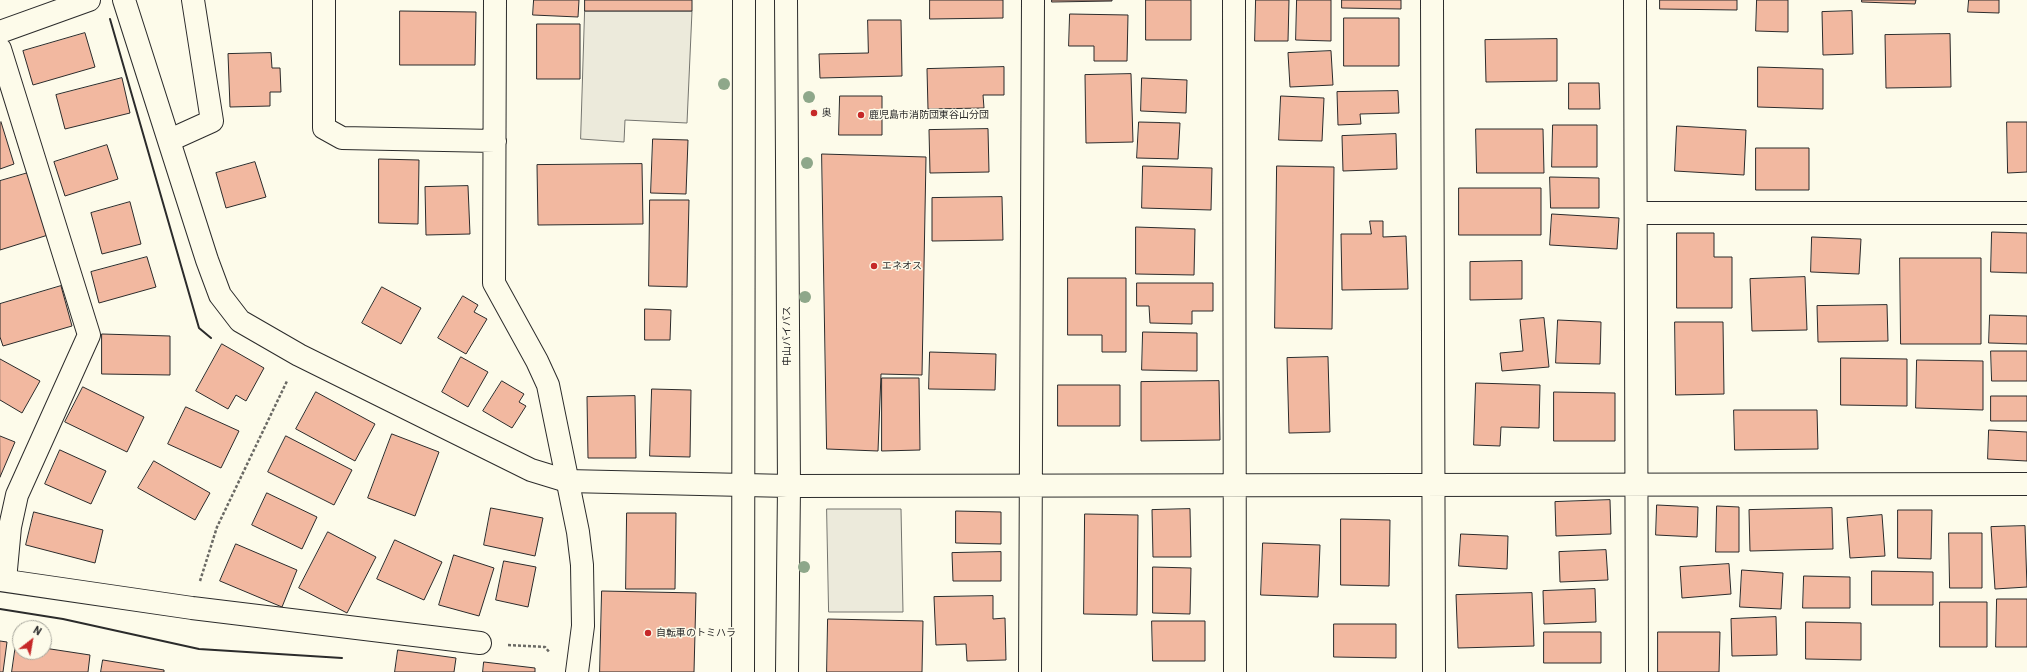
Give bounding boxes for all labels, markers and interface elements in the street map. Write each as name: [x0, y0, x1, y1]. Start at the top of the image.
place label: 奥: [822, 107, 832, 119]
marker: 奥: [809, 108, 819, 118]
place label: 鹿児島市消防団東谷山分団: [869, 109, 989, 121]
marker: 鹿児島市消防団東谷山分団: [856, 110, 866, 120]
place label: エネオス: [882, 260, 922, 272]
marker: エネオス: [869, 261, 879, 271]
street label: 中山バイパス: [781, 306, 793, 366]
north arrow: [12, 620, 52, 660]
text: N: [31, 623, 44, 638]
place label: 自転車のトミハラ: [656, 627, 736, 639]
marker: 自転車のトミハラ: [643, 628, 653, 638]

